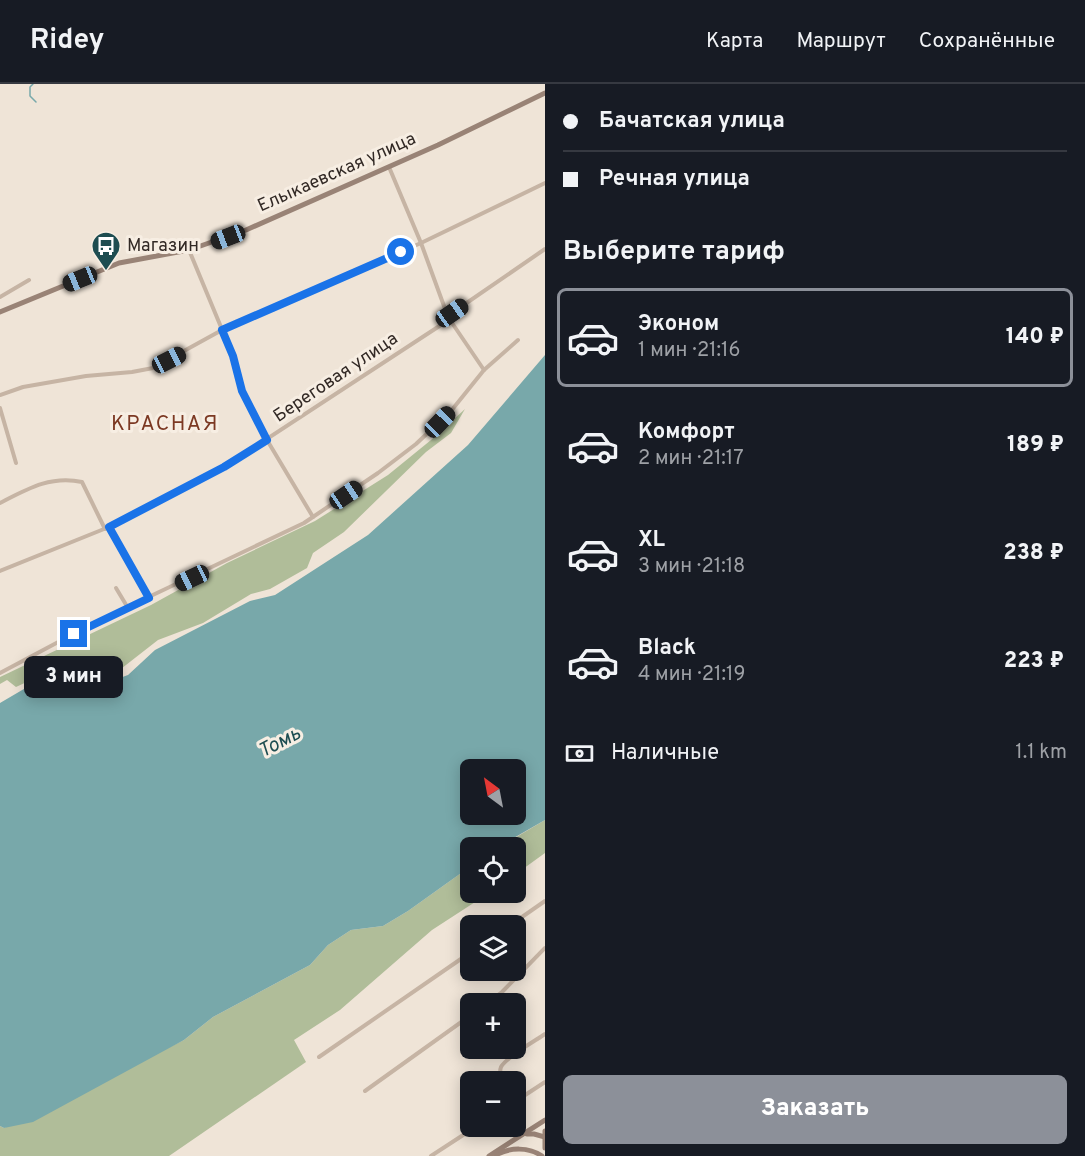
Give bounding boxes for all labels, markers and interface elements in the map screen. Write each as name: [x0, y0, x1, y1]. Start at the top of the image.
text: Ridey: [30, 23, 104, 59]
text: Карта: [706, 28, 763, 55]
text: Маршрут: [796, 28, 886, 55]
text: Сохранённые: [919, 28, 1055, 55]
text: Бачатская улица: [599, 108, 785, 135]
street label: Елыкаевская улица: [254, 128, 420, 218]
text: Речная улица: [599, 166, 750, 193]
car: [208, 222, 248, 252]
bus stop icon: Магазин: [90, 230, 122, 272]
place label: Магазин: [127, 235, 199, 258]
text: Выберите тариф: [563, 235, 785, 269]
route start: [387, 238, 414, 265]
car: [60, 264, 100, 294]
car: [432, 295, 472, 331]
icon: car: [566, 311, 620, 365]
text: Эконом: [638, 311, 719, 338]
text: 140 ₽: [1006, 324, 1064, 351]
street label: Береговая улица: [269, 328, 403, 428]
text: 1 мин · 21:16: [638, 338, 740, 364]
car: [149, 344, 189, 376]
car: [421, 403, 459, 441]
district label: КРАСНАЯ: [111, 411, 219, 438]
icon: car: [566, 419, 620, 473]
text: Комфорт: [638, 419, 735, 446]
text: 189 ₽: [1007, 432, 1064, 459]
text: 2 мин · 21:17: [638, 446, 744, 472]
car: [326, 477, 366, 513]
icon: car: [566, 527, 620, 581]
text: XL: [638, 527, 665, 554]
text: 238 ₽: [1003, 540, 1064, 567]
text: 3 мин · 21:18: [638, 554, 745, 580]
car: [172, 562, 212, 594]
route end: [60, 620, 87, 647]
icon: car: [566, 635, 620, 689]
text: Black: [638, 635, 696, 662]
text: 223 ₽: [1004, 648, 1064, 675]
callout: 3 мин: [25, 655, 124, 697]
text: 4 мин · 21:19: [638, 662, 745, 688]
text: 3 мин: [45, 664, 102, 690]
water label: Томь: [254, 721, 306, 765]
icon: cash: [563, 737, 596, 770]
text: Наличные: [611, 740, 719, 767]
text: 1.1 km: [1015, 740, 1067, 766]
north arrow: [460, 759, 526, 825]
map controls: [460, 759, 526, 1137]
button: locate: [460, 837, 526, 903]
button: layers: [460, 915, 526, 981]
button: +: [460, 993, 526, 1059]
button: −: [460, 1071, 526, 1137]
button: Заказать: [563, 1075, 1067, 1144]

